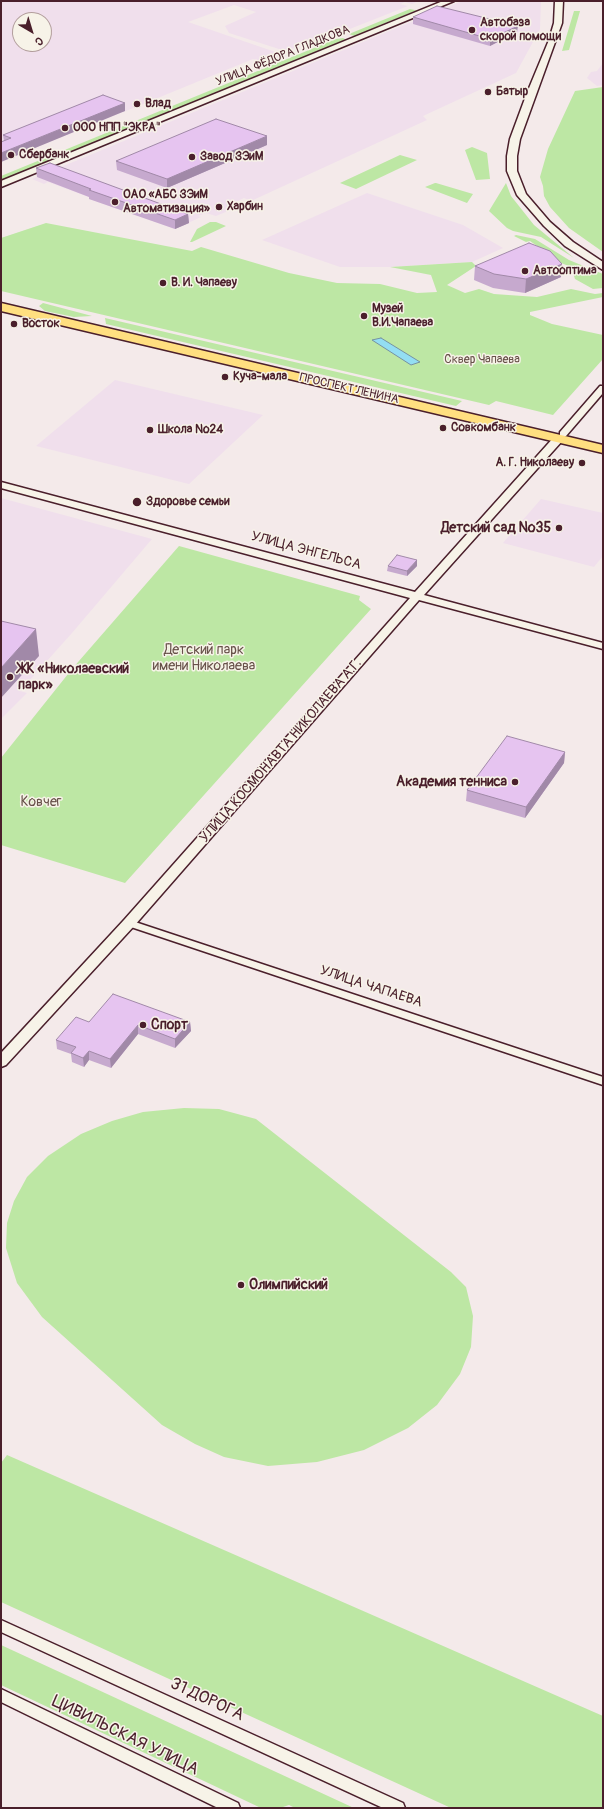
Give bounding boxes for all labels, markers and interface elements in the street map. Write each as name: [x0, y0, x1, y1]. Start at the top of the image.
north arrow: [12, 12, 52, 52]
place label: Автобаза скорой помощи: [480, 16, 561, 44]
street label: УЛИЦА ФЁДОРА ГЛАДКОВА: [214, 23, 352, 89]
marker: Автобаза скорой помощи: [467, 25, 477, 35]
text: С: [32, 34, 46, 48]
place label: Батыр: [496, 85, 528, 99]
marker: Батыр: [483, 87, 493, 97]
place label: Влад: [145, 97, 171, 111]
marker: Влад: [132, 99, 142, 109]
place label: ООО НПП "ЭКРА": [73, 121, 161, 135]
marker: ООО НПП "ЭКРА": [60, 123, 70, 133]
place label: Сбербанк: [19, 148, 70, 162]
marker: Сбербанк: [6, 150, 16, 160]
place label: Завод ЗЭиМ: [200, 150, 263, 164]
marker: Завод ЗЭиМ: [187, 152, 197, 162]
place label: ОАО «АБС ЗЭиМ Автоматизация»: [123, 188, 210, 216]
marker: ОАО «АБС ЗЭиМ Автоматизация»: [110, 197, 120, 207]
place label: Харбин: [227, 200, 263, 214]
marker: Харбин: [214, 202, 224, 212]
place label: Автооптима: [533, 264, 597, 278]
marker: Автооптима: [520, 266, 530, 276]
place label: В. И. Чапаеву: [171, 276, 237, 290]
marker: В. И. Чапаеву: [158, 278, 168, 288]
place label: Музей В.И.Чапаева: [372, 302, 433, 330]
marker: Музей В.И.Чапаева: [359, 311, 369, 321]
place label: Восток: [22, 317, 60, 331]
marker: Восток: [9, 319, 19, 329]
park label: Сквер Чапаева: [444, 353, 520, 367]
place label: Куча-мала: [233, 370, 287, 384]
street label: ПРОСПЕКТ ЛЕНИНА: [298, 371, 400, 407]
marker: Куча-мала: [220, 372, 230, 382]
place label: Совкомбанк: [451, 421, 516, 435]
place label: Школа №24: [158, 423, 223, 437]
marker: Совкомбанк: [438, 423, 448, 433]
marker: Школа №24: [145, 425, 155, 435]
place label: А. Г. Николаеву: [496, 456, 574, 470]
marker: А. Г. Николаеву: [577, 458, 587, 468]
place label: Здоровье семьи: [146, 495, 230, 509]
marker: Здоровье семьи: [131, 496, 143, 508]
place label: Детский сад №35: [441, 520, 551, 536]
marker: Детский сад №35: [554, 523, 564, 533]
street label: УЛИЦА ЭНГЕЛЬСА: [249, 528, 363, 574]
park label: Детский парк имени Николаева: [153, 642, 255, 674]
street label: УЛИЦА КОСМОНАВТА НИКОЛАЕВА А.Г.: [196, 655, 366, 847]
place label: ЖК «Николаевский парк»: [18, 661, 129, 694]
marker: ЖК «Николаевский парк»: [5, 672, 15, 682]
place label: Академия тенниса: [396, 774, 507, 790]
marker: Академия тенниса: [510, 777, 520, 787]
park label: Ковчег: [20, 794, 62, 810]
street label: УЛИЦА ЧАПАЕВА: [318, 963, 424, 1011]
place label: Спорт: [151, 1017, 188, 1033]
marker: Спорт: [138, 1020, 148, 1030]
place label: Олимпийский: [249, 1277, 328, 1293]
marker: Олимпийский: [236, 1280, 246, 1290]
street label: 31 ДОРОГА: [167, 1674, 247, 1726]
street label: ЦИВИЛЬСКАЯ УЛИЦА: [48, 1692, 202, 1780]

